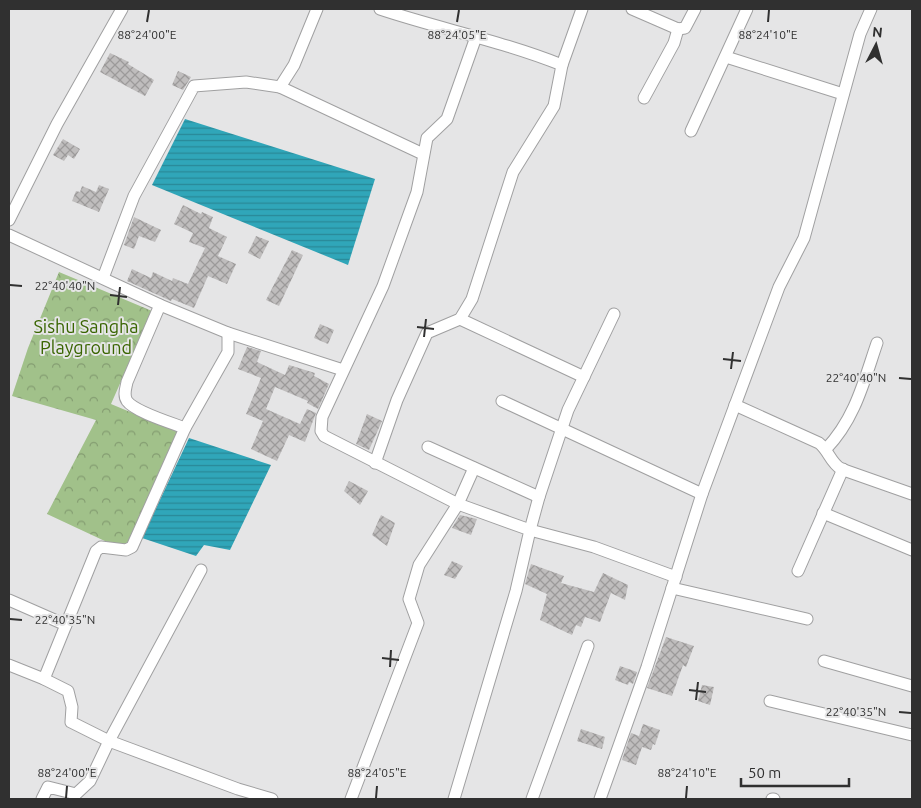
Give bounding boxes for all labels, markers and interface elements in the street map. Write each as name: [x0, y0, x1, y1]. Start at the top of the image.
north arrow: [851, 20, 901, 70]
text: N: [871, 24, 883, 41]
text: 88°24'00"E: [118, 28, 177, 41]
text: 88°24'05"E: [428, 28, 487, 41]
text: 88°24'10"E: [739, 28, 798, 41]
text: 22°40'40"N: [35, 279, 95, 292]
park label: Sishu Sangha Playground: [33, 316, 139, 357]
text: 22°40'40"N: [826, 371, 886, 384]
text: 22°40'35"N: [35, 613, 95, 626]
text: 22°40'35"N: [826, 705, 886, 718]
scale bar: [741, 756, 848, 788]
text: 50 m: [748, 764, 781, 781]
text: 88°24'00"E: [38, 766, 97, 779]
text: 88°24'05"E: [348, 766, 407, 779]
text: 88°24'10"E: [658, 766, 717, 779]

